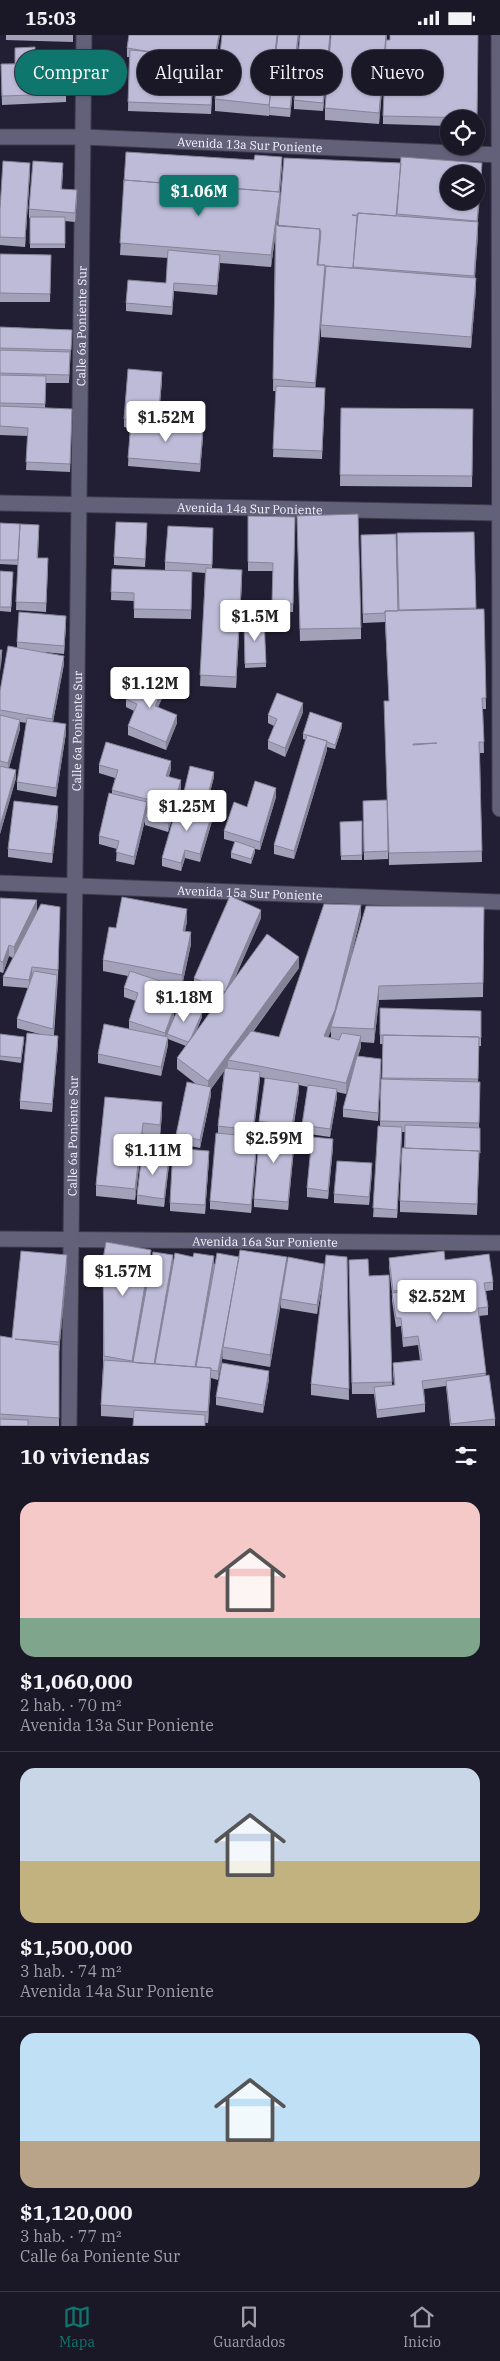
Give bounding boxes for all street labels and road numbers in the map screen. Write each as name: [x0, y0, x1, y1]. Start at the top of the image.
street label: Avenida 13a Sur Poniente: [177, 134, 323, 155]
street label: Calle 6a Poniente Sur: [73, 265, 89, 386]
street label: Avenida 14a Sur Poniente: [177, 499, 323, 517]
street label: Calle 6a Poniente Sur: [68, 670, 85, 791]
street label: Avenida 15a Sur Poniente: [177, 882, 323, 903]
street label: Calle 6a Poniente Sur: [64, 1075, 80, 1196]
street label: Avenida 16a Sur Poniente: [192, 1233, 338, 1249]

